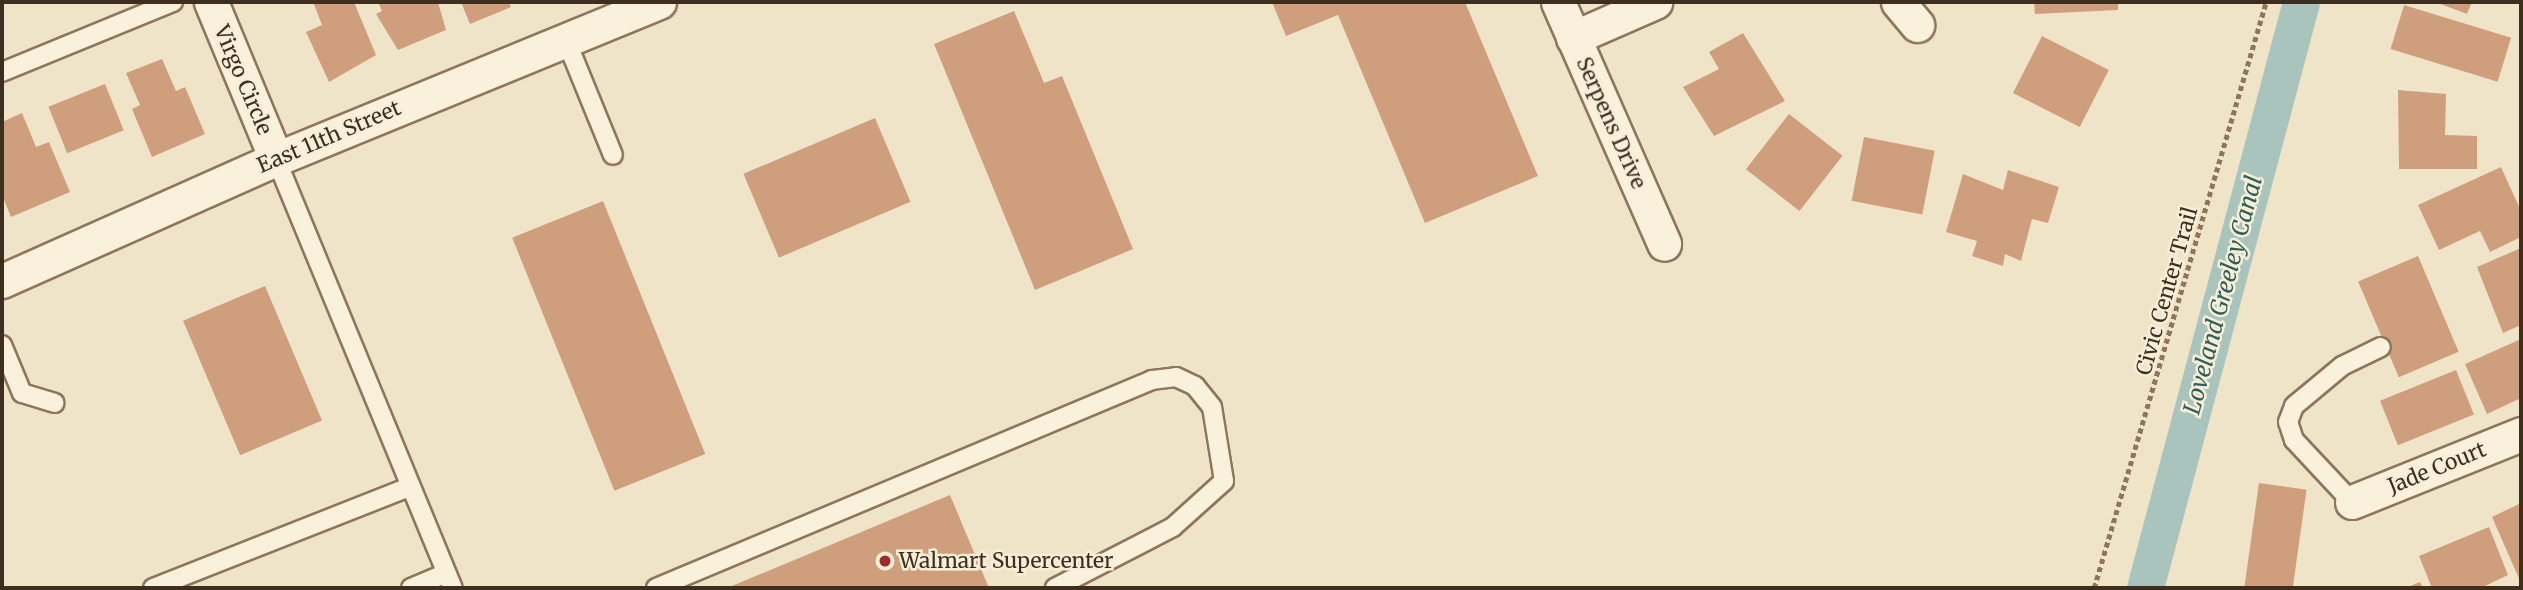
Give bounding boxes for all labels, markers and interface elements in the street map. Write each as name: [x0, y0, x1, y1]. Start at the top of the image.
street label: Virgo Circle: [209, 21, 277, 139]
street label: Serpens Drive: [1571, 53, 1651, 193]
street label: East 11th Street: [253, 95, 405, 179]
water label: Loveland Greeley Canal: [2178, 173, 2268, 417]
street label: Civic Center Trail: [2131, 204, 2203, 378]
street label: Jade Court: [2384, 437, 2490, 499]
place label: Walmart Supercenter: [899, 548, 1113, 574]
marker: Walmart Supercenter: [877, 553, 893, 569]

